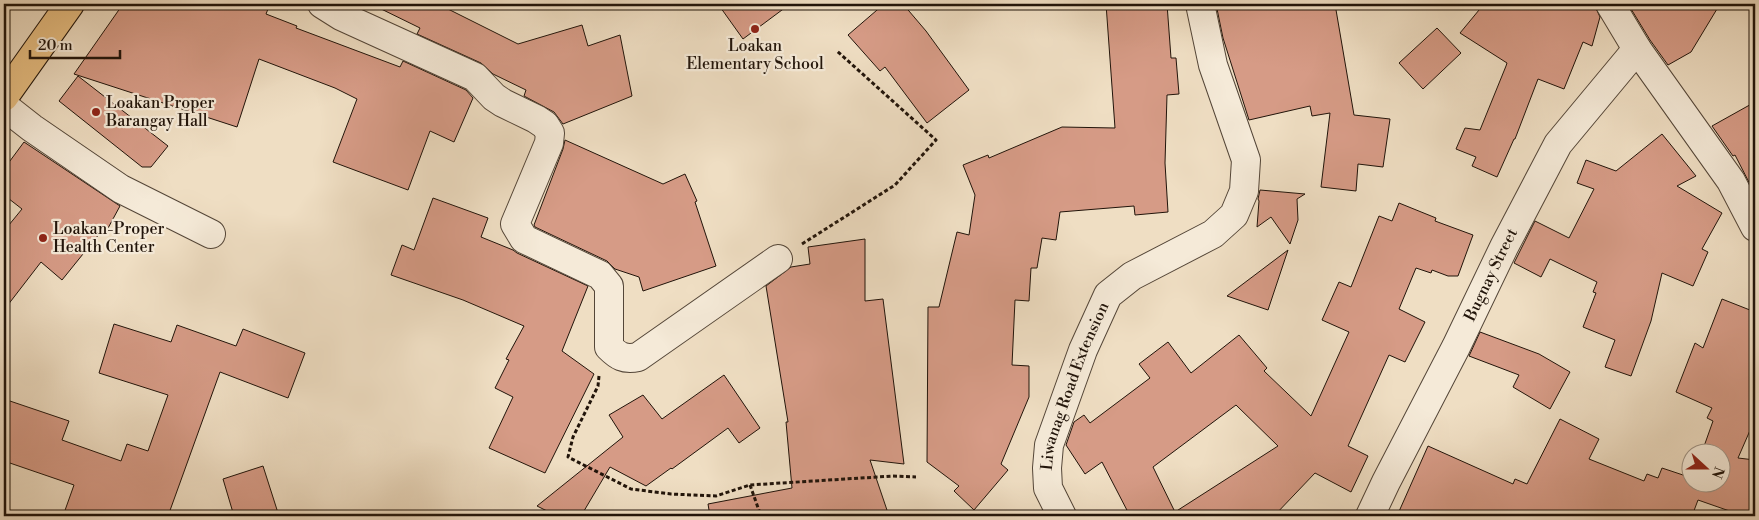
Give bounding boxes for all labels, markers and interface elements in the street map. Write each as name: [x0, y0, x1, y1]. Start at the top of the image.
marker: Loakan Elementary School: [749, 23, 761, 35]
scale bar: [30, 28, 120, 60]
text: 20 m: [38, 36, 73, 55]
place label: Loakan Elementary School: [686, 36, 824, 74]
place label: Loakan Proper Barangay Hall: [105, 93, 214, 131]
marker: Loakan Proper Barangay Hall: [90, 106, 102, 118]
place label: Loakan-Proper Health Center: [53, 219, 164, 257]
street label: Bugnay Street: [1460, 225, 1522, 325]
marker: Loakan-Proper Health Center: [37, 232, 49, 244]
street label: Liwanag Road Extension: [1037, 298, 1114, 471]
north arrow: [1682, 442, 1732, 492]
text: N: [1707, 464, 1728, 481]

